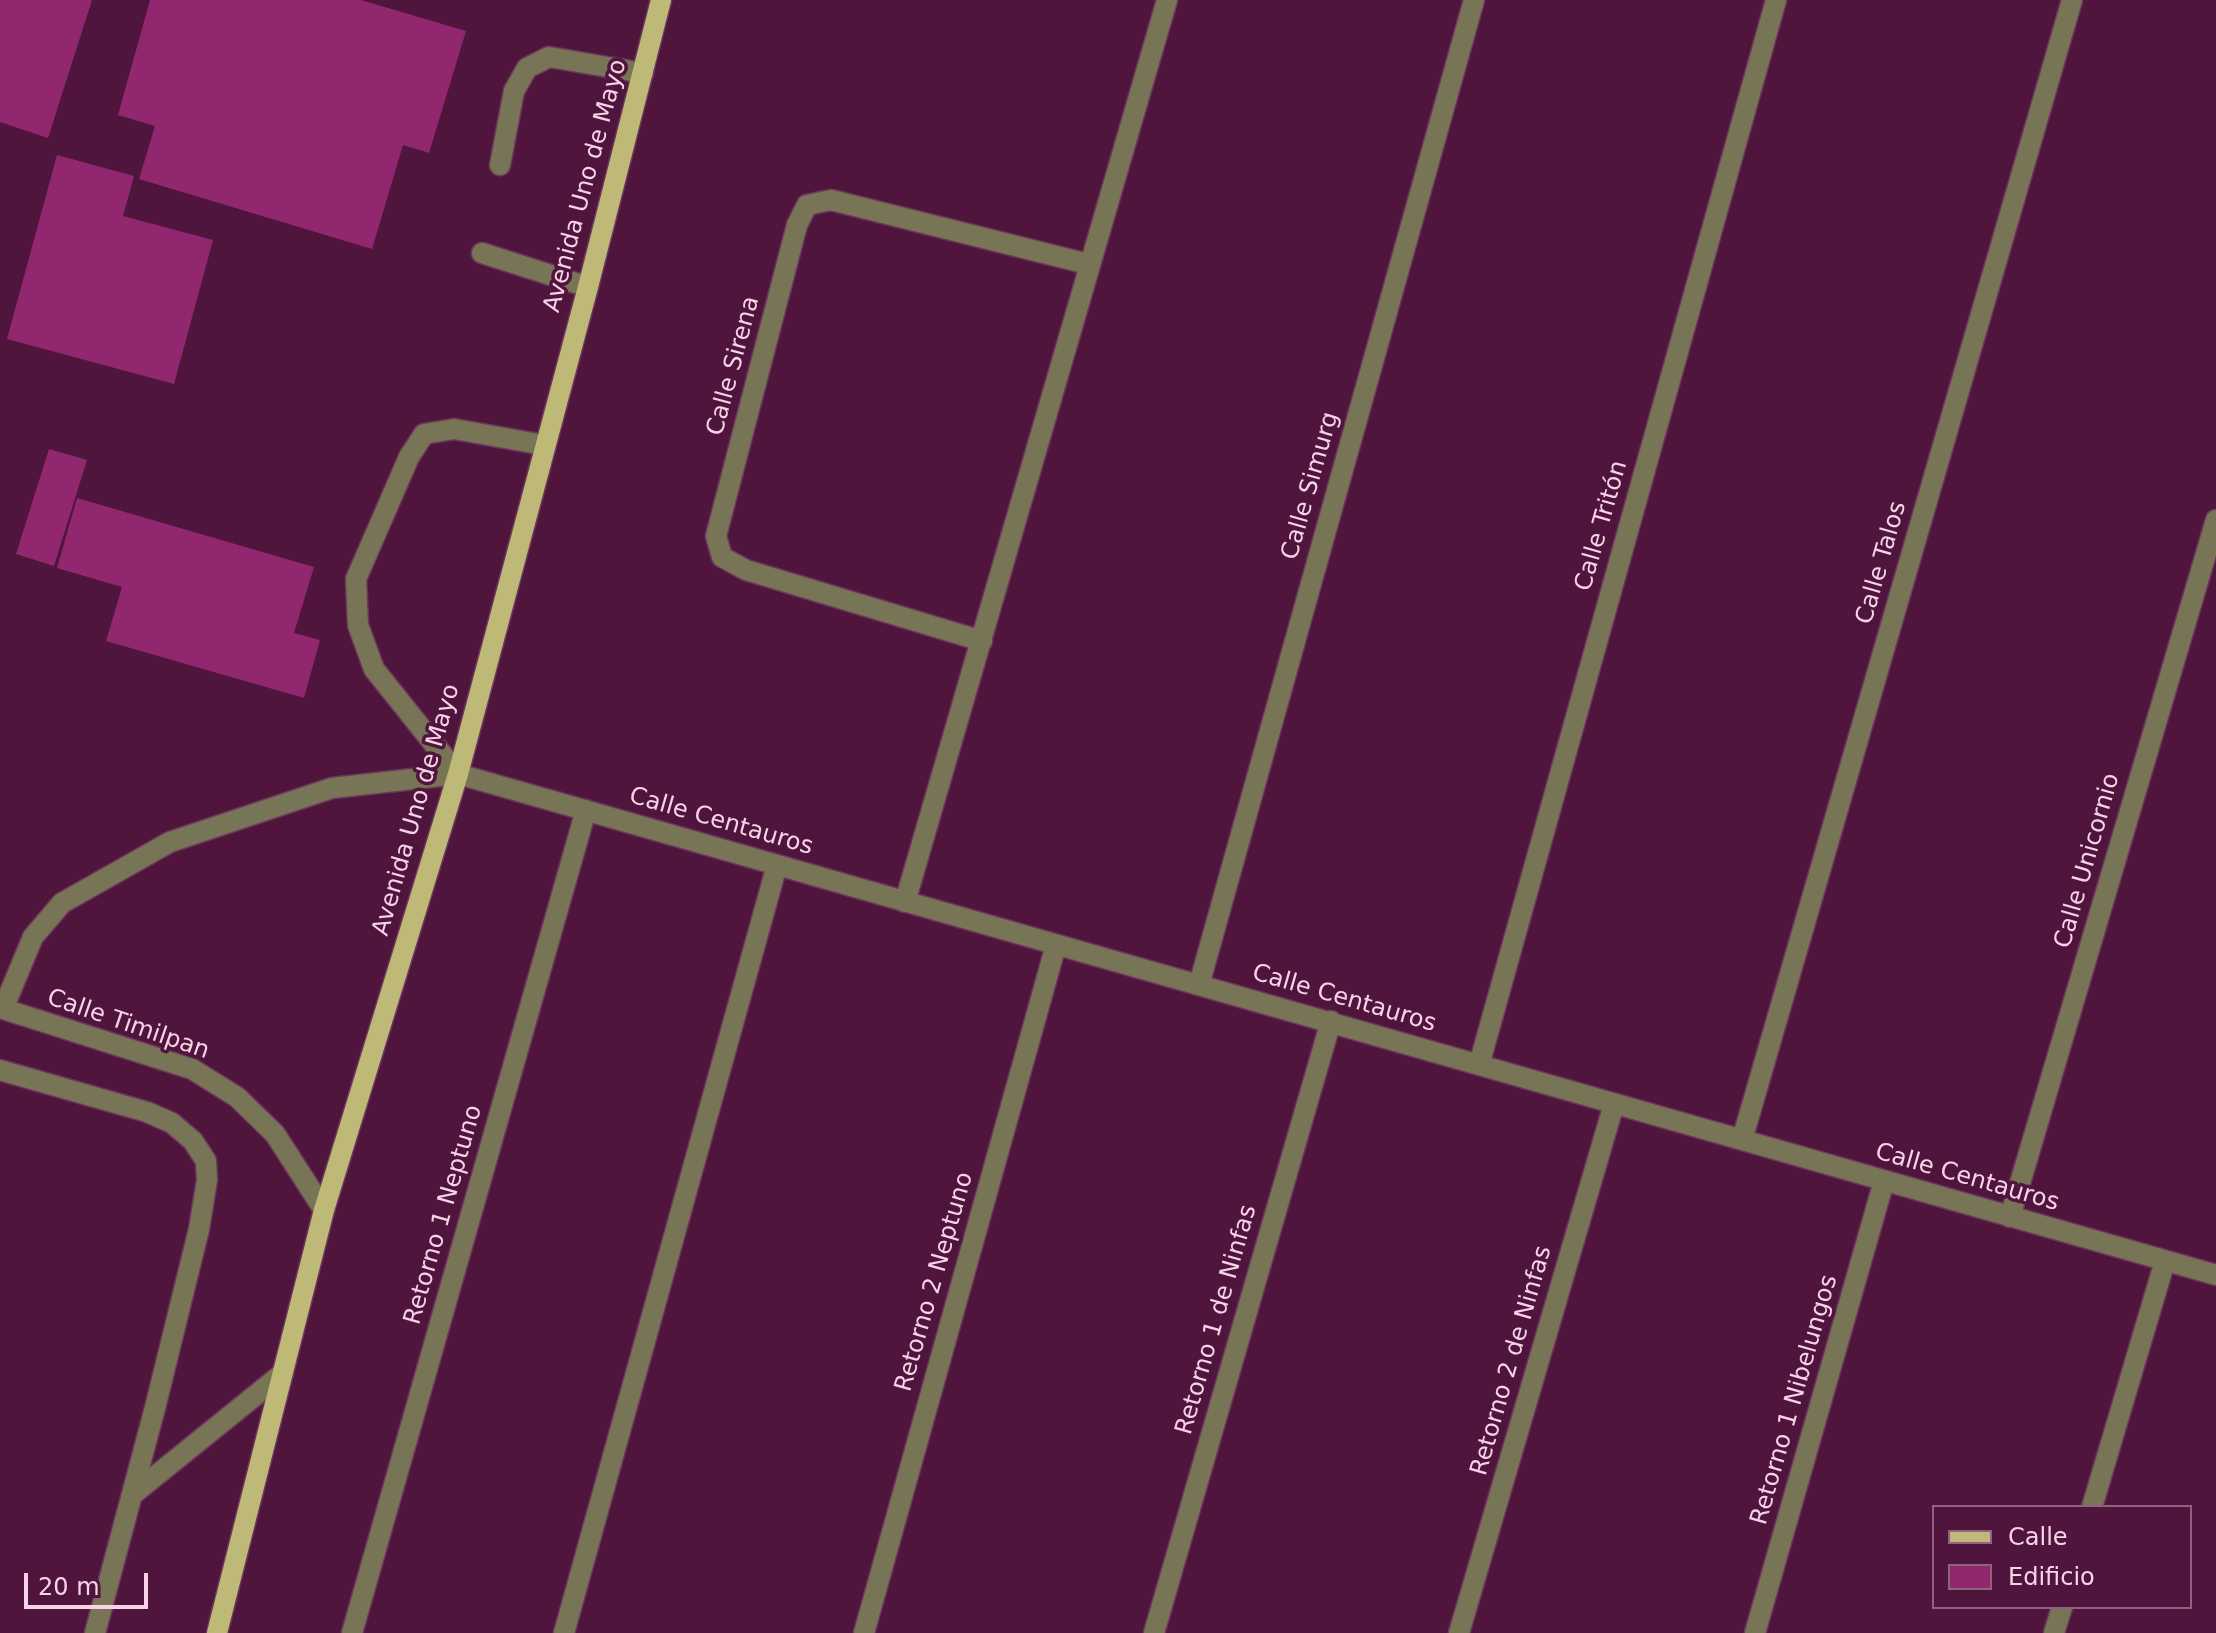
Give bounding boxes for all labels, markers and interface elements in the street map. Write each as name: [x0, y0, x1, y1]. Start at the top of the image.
street label: Avenida Uno de Mayo: [538, 56, 634, 316]
street label: Calle Sirena: [702, 293, 766, 439]
street label: Calle Simurg: [1276, 409, 1346, 563]
street label: Calle Tritón: [1570, 458, 1634, 594]
street label: Calle Talos: [1851, 498, 1913, 628]
street label: Avenida Uno de Mayo: [367, 681, 467, 939]
street label: Calle Unicornio: [2049, 770, 2127, 952]
street label: Calle Centauros: [626, 782, 816, 862]
street label: Calle Centauros: [1249, 959, 1439, 1039]
street label: Calle Timilpan: [43, 984, 213, 1066]
street label: Retorno 1 Neptuno: [399, 1102, 489, 1328]
street label: Calle Centauros: [1872, 1138, 2062, 1218]
street label: Retorno 2 Neptuno: [890, 1169, 980, 1395]
street label: Retorno 1 de Ninfas: [1170, 1202, 1264, 1438]
street label: Retorno 2 de Ninfas: [1465, 1243, 1559, 1479]
street label: Retorno 1 Nibelungos: [1746, 1272, 1844, 1528]
legend: [1932, 1505, 2192, 1609]
text: Calle: [2008, 1523, 2068, 1551]
scale bar: [28, 1557, 152, 1607]
text: Edificio: [2008, 1563, 2095, 1591]
text: 20 m: [38, 1573, 100, 1601]

